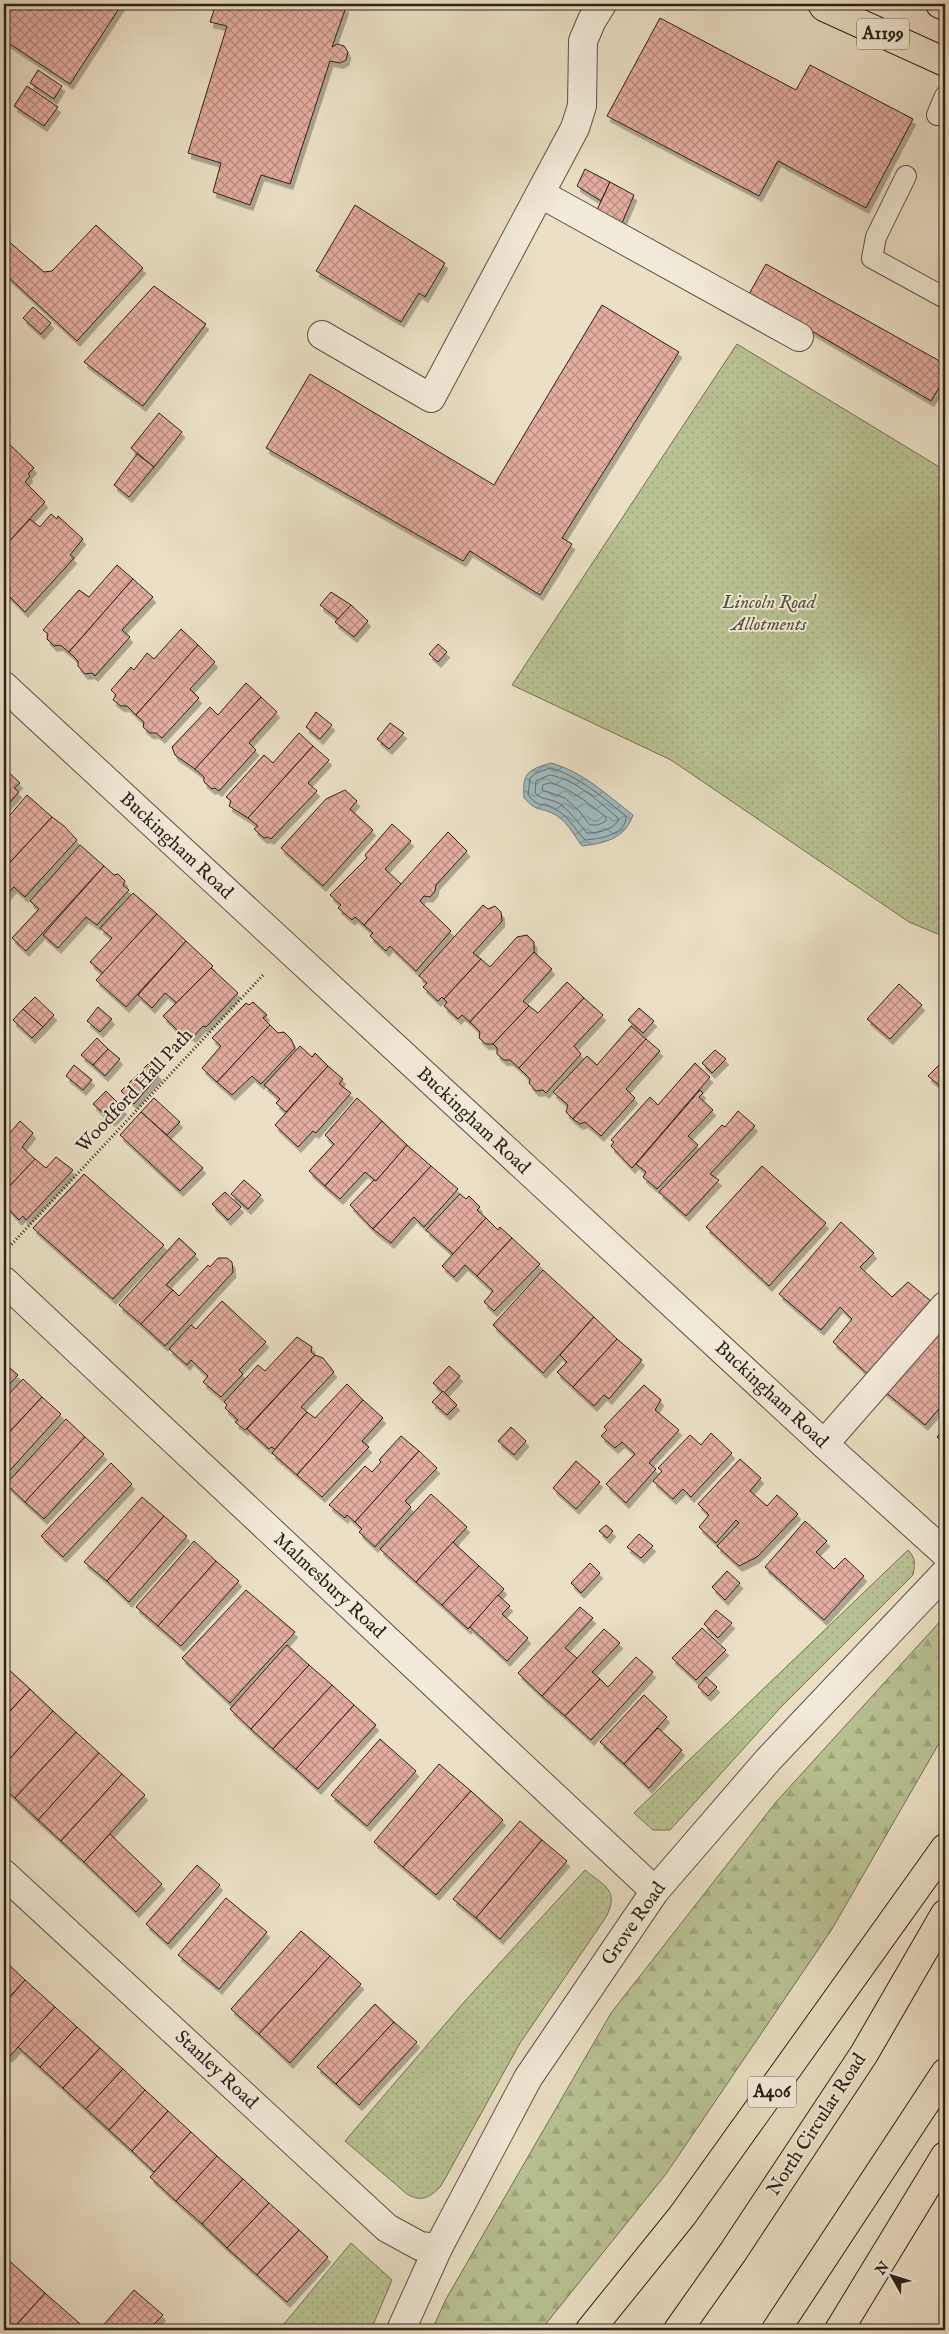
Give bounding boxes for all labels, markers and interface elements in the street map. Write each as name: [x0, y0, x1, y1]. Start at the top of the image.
road number: A1199: [857, 18, 909, 50]
park label: Lincoln Road Allotments: [721, 591, 817, 637]
street label: Buckingham Road: [114, 787, 238, 905]
street label: Woodford Hall Path: [71, 1024, 199, 1158]
street label: Buckingham Road: [411, 1062, 535, 1180]
street label: Buckingham Road: [709, 1336, 833, 1454]
street label: Malmesbury Road: [268, 1528, 391, 1645]
street label: Grove Road: [597, 1877, 672, 1970]
street label: Stanley Road: [169, 2025, 263, 2115]
street label: North Circular Road: [762, 2049, 872, 2201]
road number: A406: [748, 2076, 796, 2108]
north arrow: [866, 2252, 916, 2302]
text: N: [871, 2258, 893, 2280]

